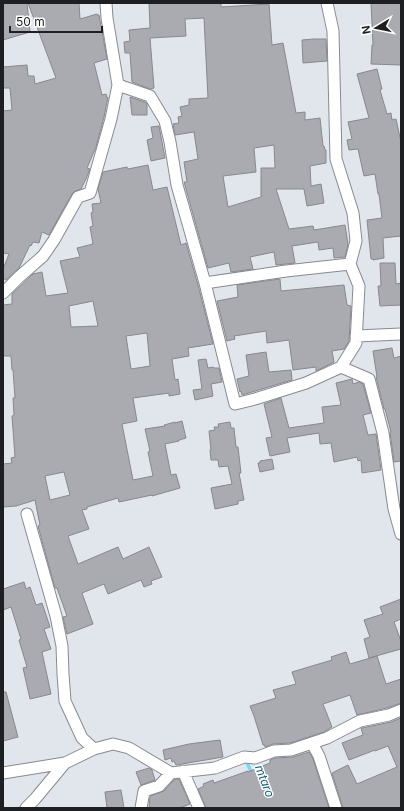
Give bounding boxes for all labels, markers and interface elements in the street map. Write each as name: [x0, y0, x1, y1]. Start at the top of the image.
scale bar: [10, 8, 102, 34]
north arrow: [356, 8, 396, 48]
text: 50 m: [16, 14, 45, 29]
text: N: [359, 24, 374, 35]
water label: mtaro: [252, 763, 278, 799]

